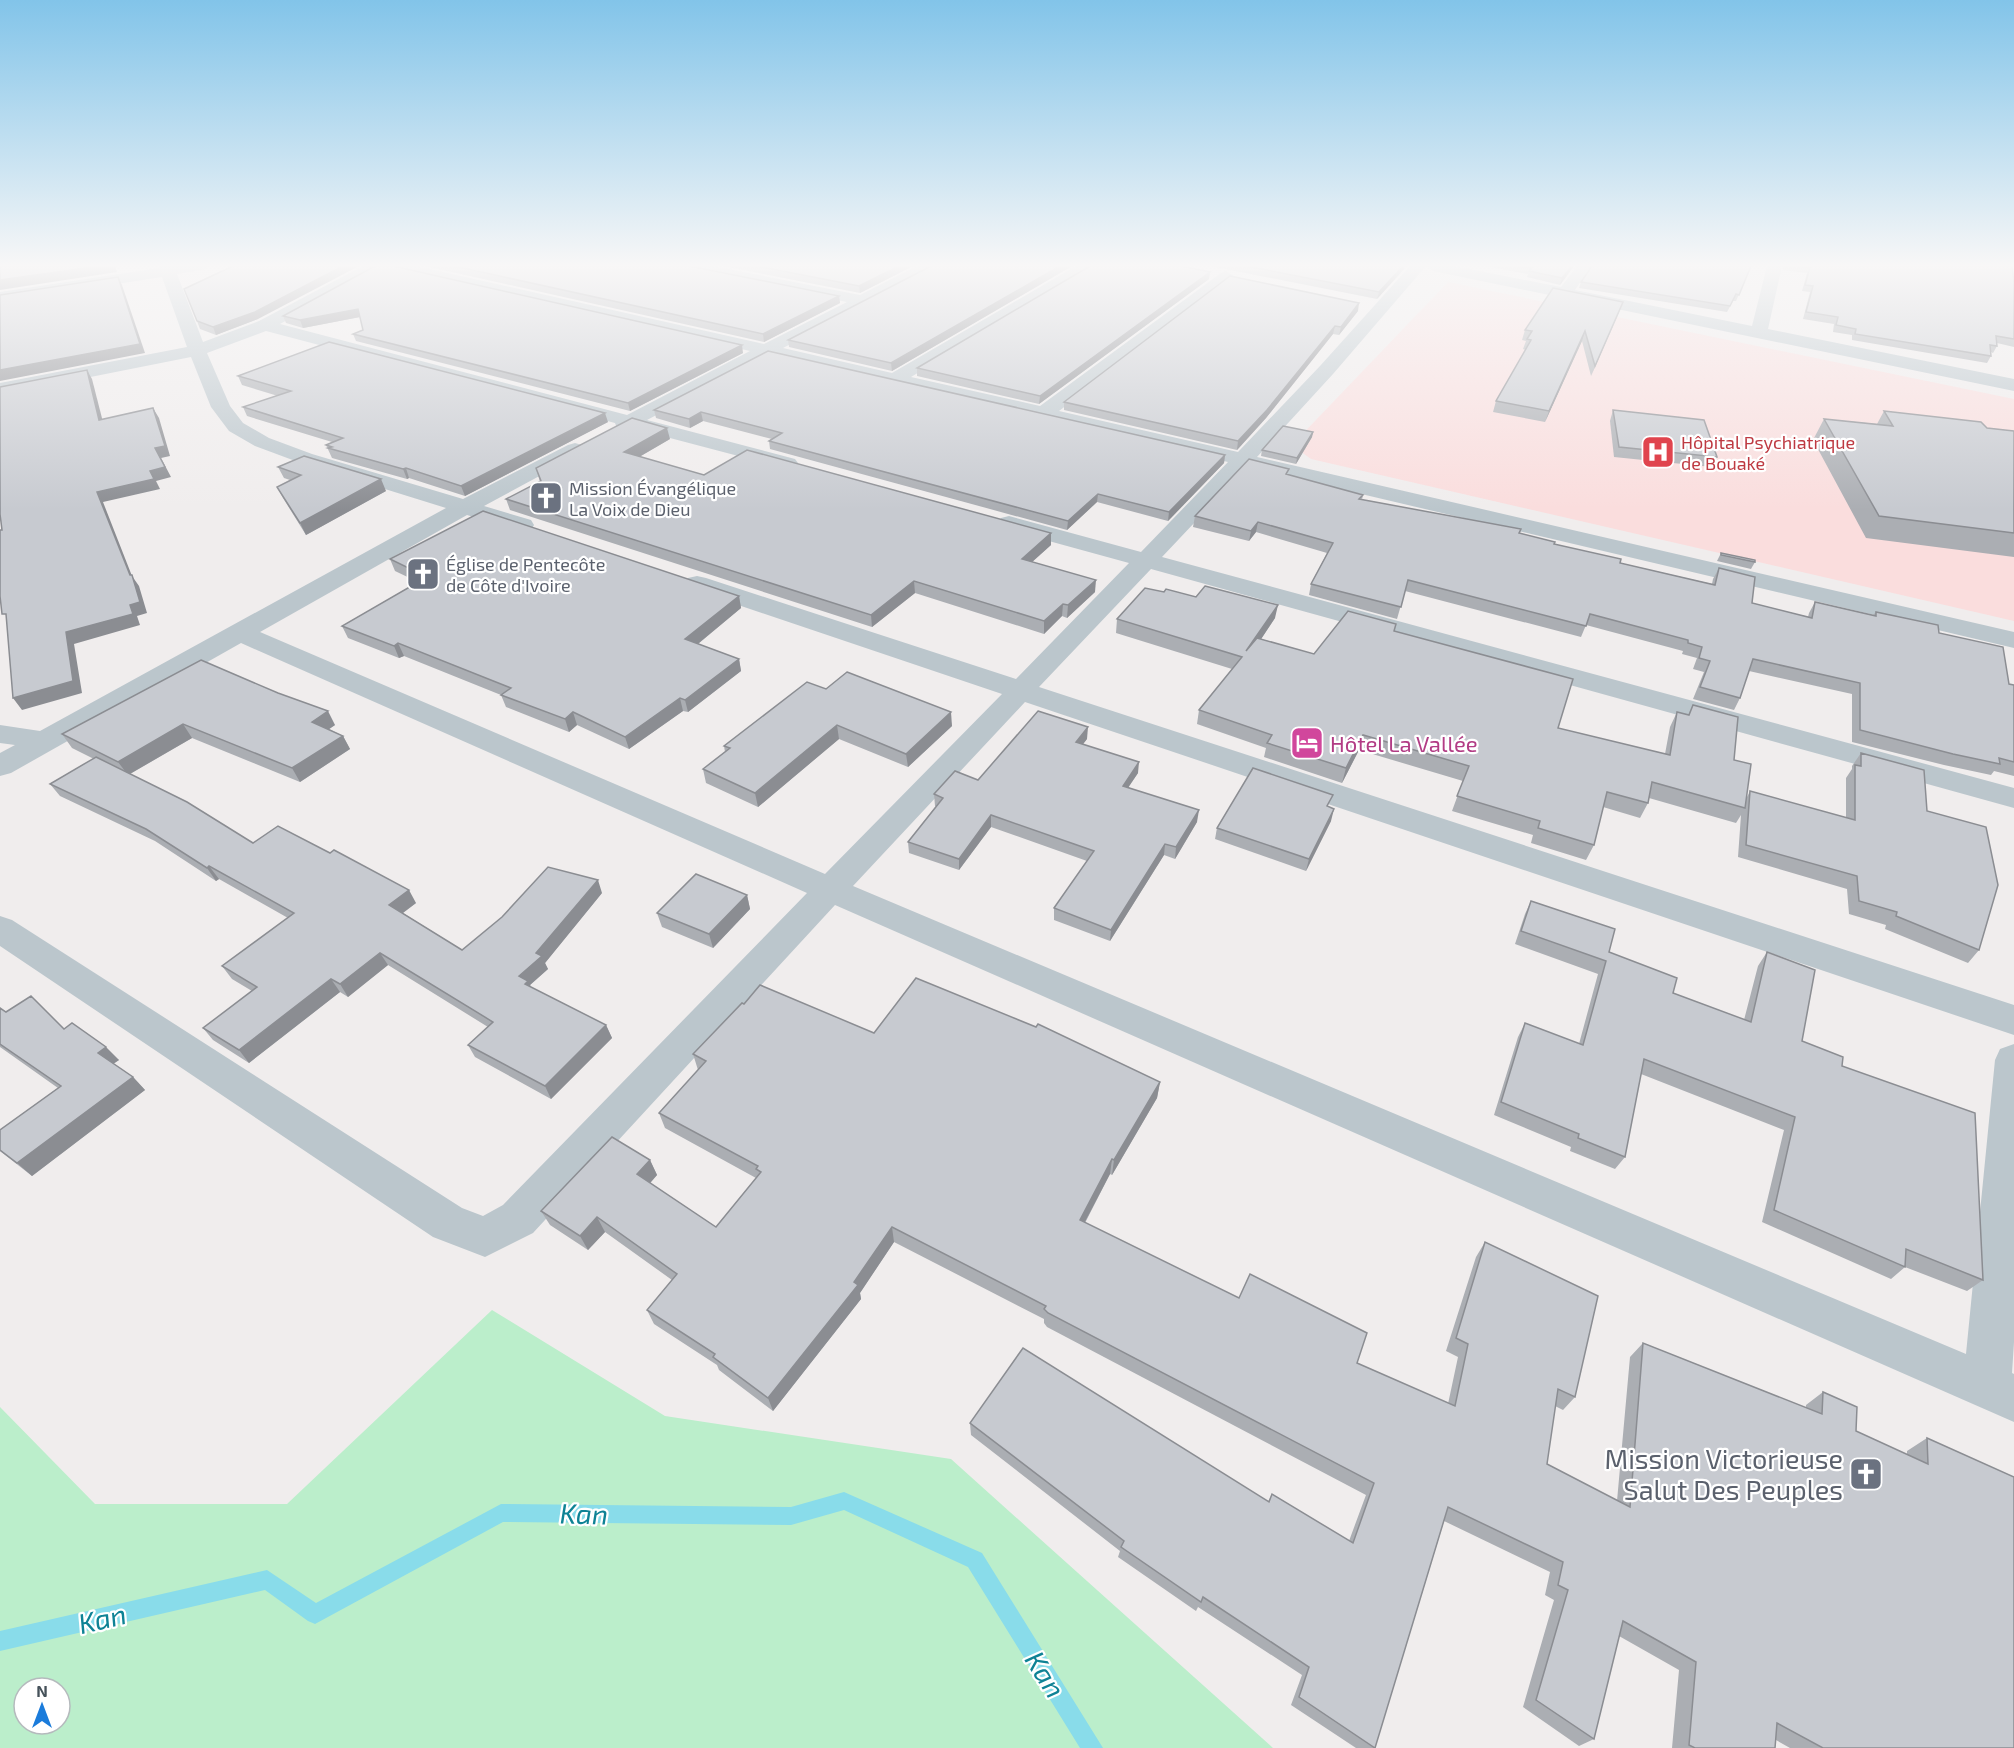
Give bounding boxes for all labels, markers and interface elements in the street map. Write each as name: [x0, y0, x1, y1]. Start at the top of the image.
place label: Hôpital Psychiatrique de Bouaké: [1681, 431, 1855, 474]
hospital icon: Hôpital Psychiatrique de Bouaké: [1640, 434, 1676, 470]
place label: Mission Évangélique La Voix de Dieu: [569, 477, 736, 520]
church icon: Mission Évangélique La Voix de Dieu: [528, 480, 564, 516]
place label: Église de Pentecôte de Côte d'Ivoire: [446, 553, 605, 596]
church icon: Église de Pentecôte de Côte d'Ivoire: [405, 556, 441, 592]
hotel icon: Hôtel La Vallée: [1289, 725, 1325, 761]
place label: Hôtel La Vallée: [1330, 730, 1478, 756]
place label: Mission Victorieuse Salut Des Peuples: [1605, 1442, 1843, 1506]
church icon: Mission Victorieuse Salut Des Peuples: [1848, 1456, 1884, 1492]
water label: Kan: [559, 1496, 609, 1530]
water label: Kan: [75, 1596, 129, 1640]
water label: Kan: [1019, 1644, 1073, 1704]
north arrow: [12, 1676, 72, 1736]
text: N: [36, 1681, 48, 1700]

